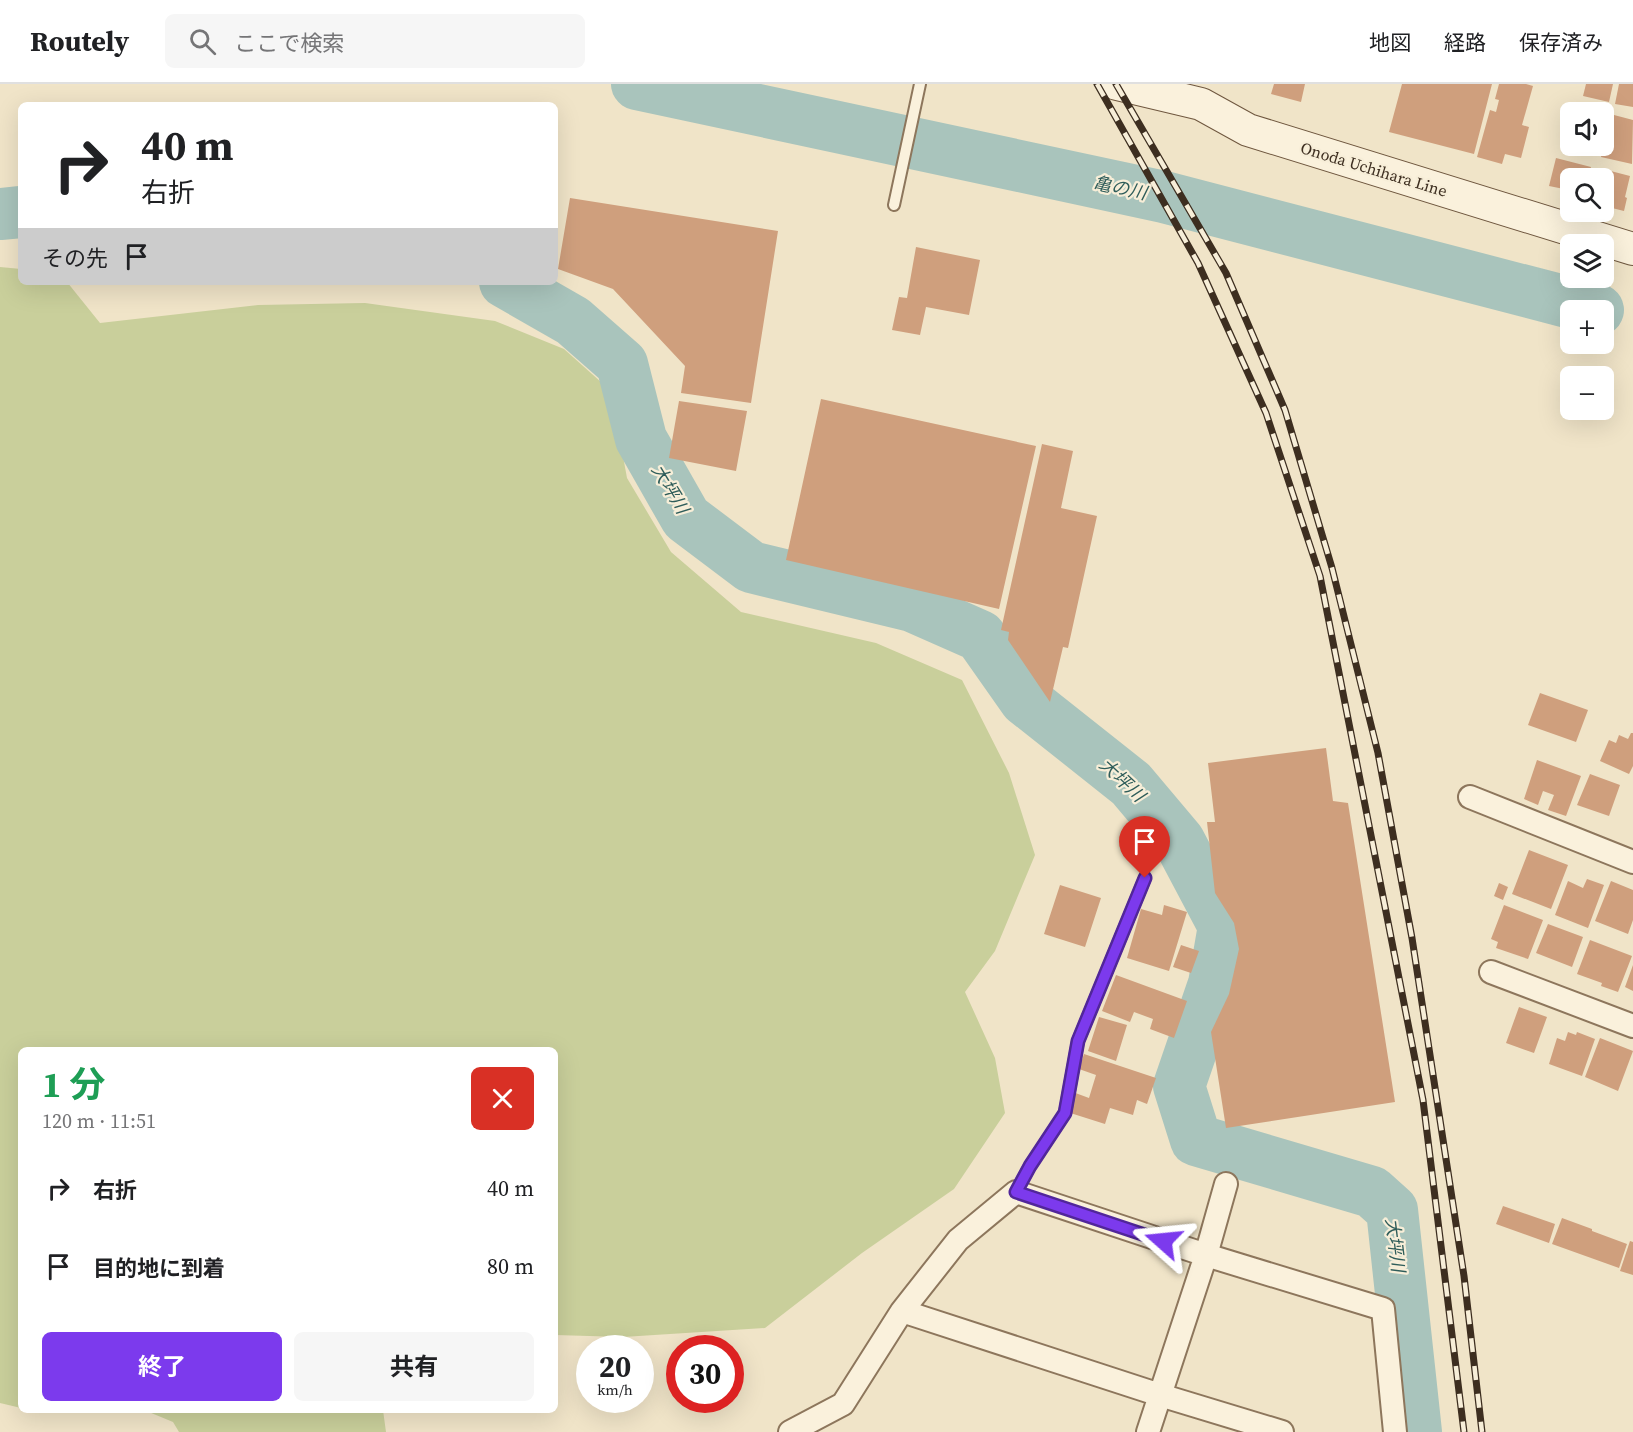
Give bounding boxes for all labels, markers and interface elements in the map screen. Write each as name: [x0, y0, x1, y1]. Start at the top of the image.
search box: [165, 14, 585, 68]
text: Routely: [30, 22, 129, 60]
icon: search: [186, 25, 219, 58]
text: ここで検索: [234, 28, 344, 58]
text: 地図: [1369, 28, 1411, 57]
text: 経路: [1444, 28, 1486, 57]
text: 保存済み: [1519, 28, 1603, 57]
map controls: [1560, 102, 1614, 420]
button: sound: [1560, 102, 1614, 156]
text: 40 m: [141, 116, 234, 174]
icon: right: [42, 126, 120, 204]
street label: Onoda Uchihara Line: [1298, 136, 1450, 202]
button: search: [1560, 168, 1614, 222]
water label: 亀の川: [1091, 170, 1151, 206]
text: 右折: [141, 174, 195, 211]
button: layers: [1560, 234, 1614, 288]
icon: arrive: [120, 240, 153, 273]
text: その先: [42, 243, 108, 273]
button: +: [1560, 300, 1614, 354]
button: −: [1560, 366, 1614, 420]
water label: 大坪川: [646, 459, 696, 520]
water label: 大坪川: [1094, 752, 1152, 809]
pin: [1119, 816, 1170, 878]
icon: arrive: [1128, 825, 1161, 858]
text: 1 分: [42, 1060, 105, 1109]
button: close: [471, 1067, 534, 1130]
text: 120 m · 11:51: [42, 1107, 156, 1135]
icon: right: [42, 1172, 75, 1205]
text: 40 m: [487, 1173, 534, 1203]
text: 右折: [93, 1175, 137, 1205]
position arrow: [1131, 1209, 1195, 1273]
water label: 大坪川: [1380, 1217, 1411, 1275]
icon: arrive: [42, 1250, 75, 1283]
text: 80 m: [487, 1251, 534, 1281]
text: 目的地に到着: [93, 1253, 225, 1283]
button: 終了: [42, 1332, 282, 1401]
button: 共有: [294, 1332, 534, 1401]
speed limit sign: 30: [666, 1335, 744, 1413]
text: 20: [599, 1346, 631, 1387]
text: km/h: [597, 1379, 633, 1400]

